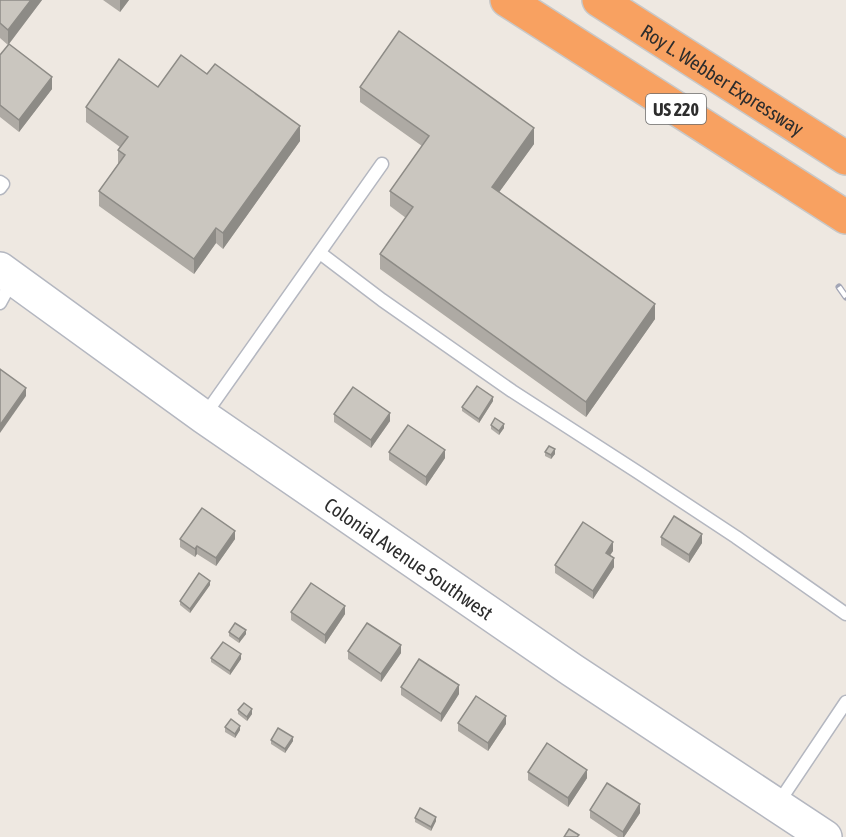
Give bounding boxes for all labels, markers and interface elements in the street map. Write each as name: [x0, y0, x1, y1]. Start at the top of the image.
street label: Roy L. Webber Expressway: [637, 19, 808, 140]
road number: US 220: [646, 94, 706, 124]
street label: Colonial Avenue Southwest: [320, 492, 498, 624]

